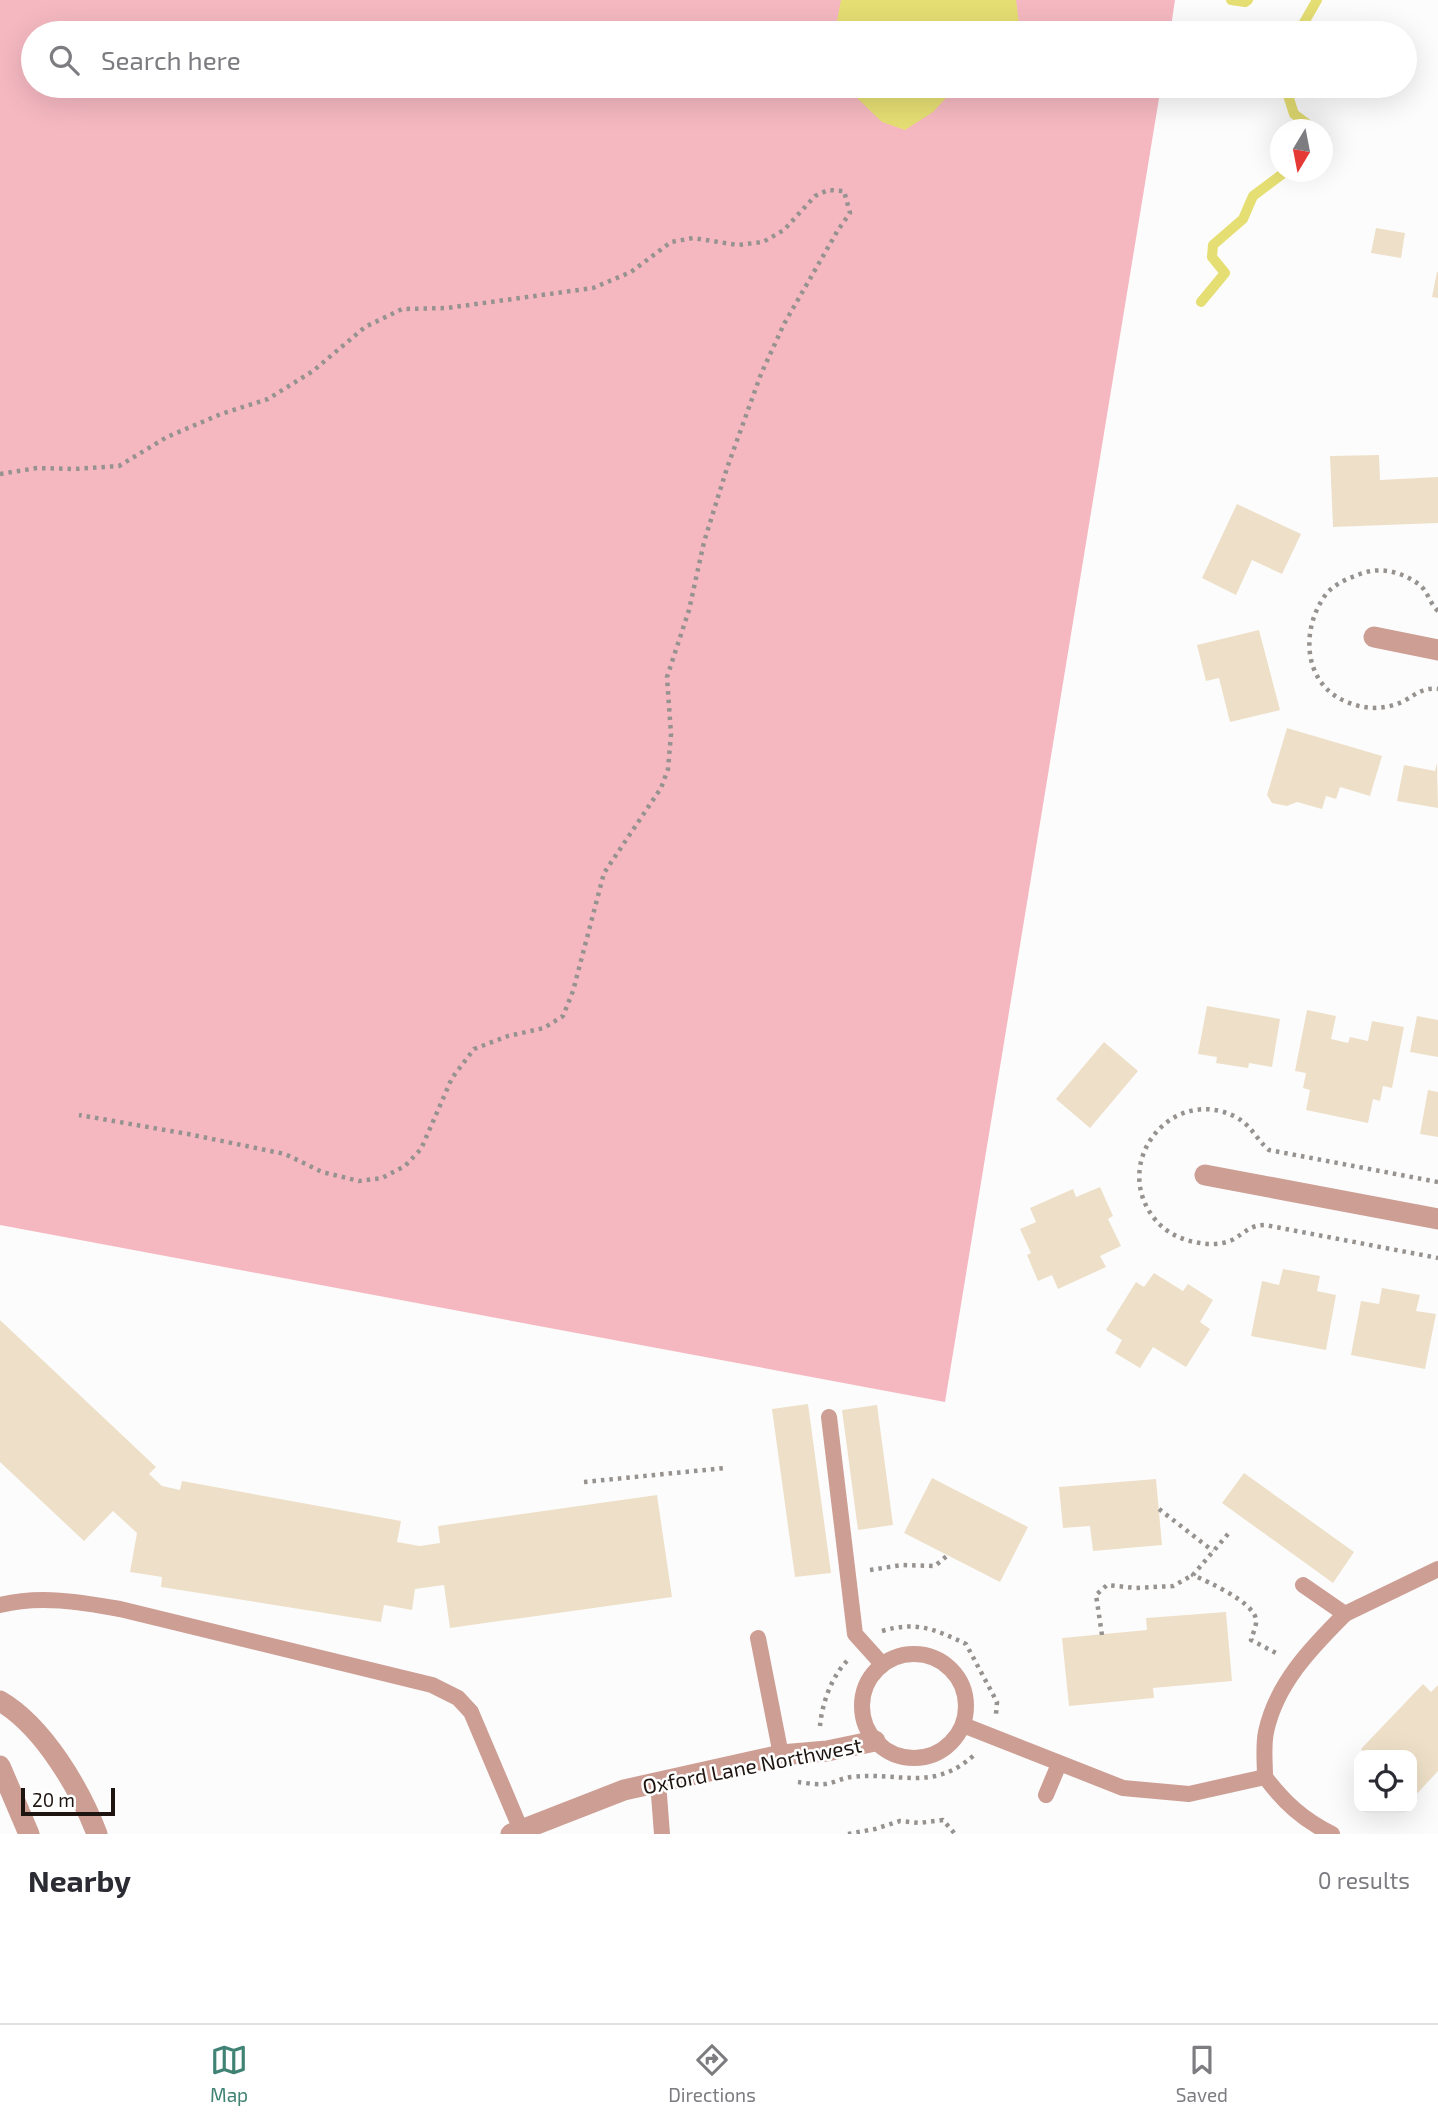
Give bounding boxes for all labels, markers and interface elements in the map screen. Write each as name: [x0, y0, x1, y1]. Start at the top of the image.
search box: [21, 21, 1417, 98]
icon: search: [45, 41, 83, 79]
text: Search here: [101, 44, 241, 75]
north arrow: [1270, 119, 1333, 182]
street label: Oxford Lane Northwest: [640, 1731, 864, 1799]
map controls: [1354, 1750, 1417, 1813]
button: locate: [1354, 1750, 1417, 1813]
scale bar: [21, 1785, 116, 1817]
text: 20 m: [32, 1788, 75, 1811]
text: Nearby: [28, 1862, 131, 1898]
text: 0 results: [1318, 1866, 1410, 1894]
tab: Map: [210, 2041, 248, 2106]
tab: Directions: [668, 2041, 756, 2106]
tab: Saved: [1176, 2041, 1228, 2106]

